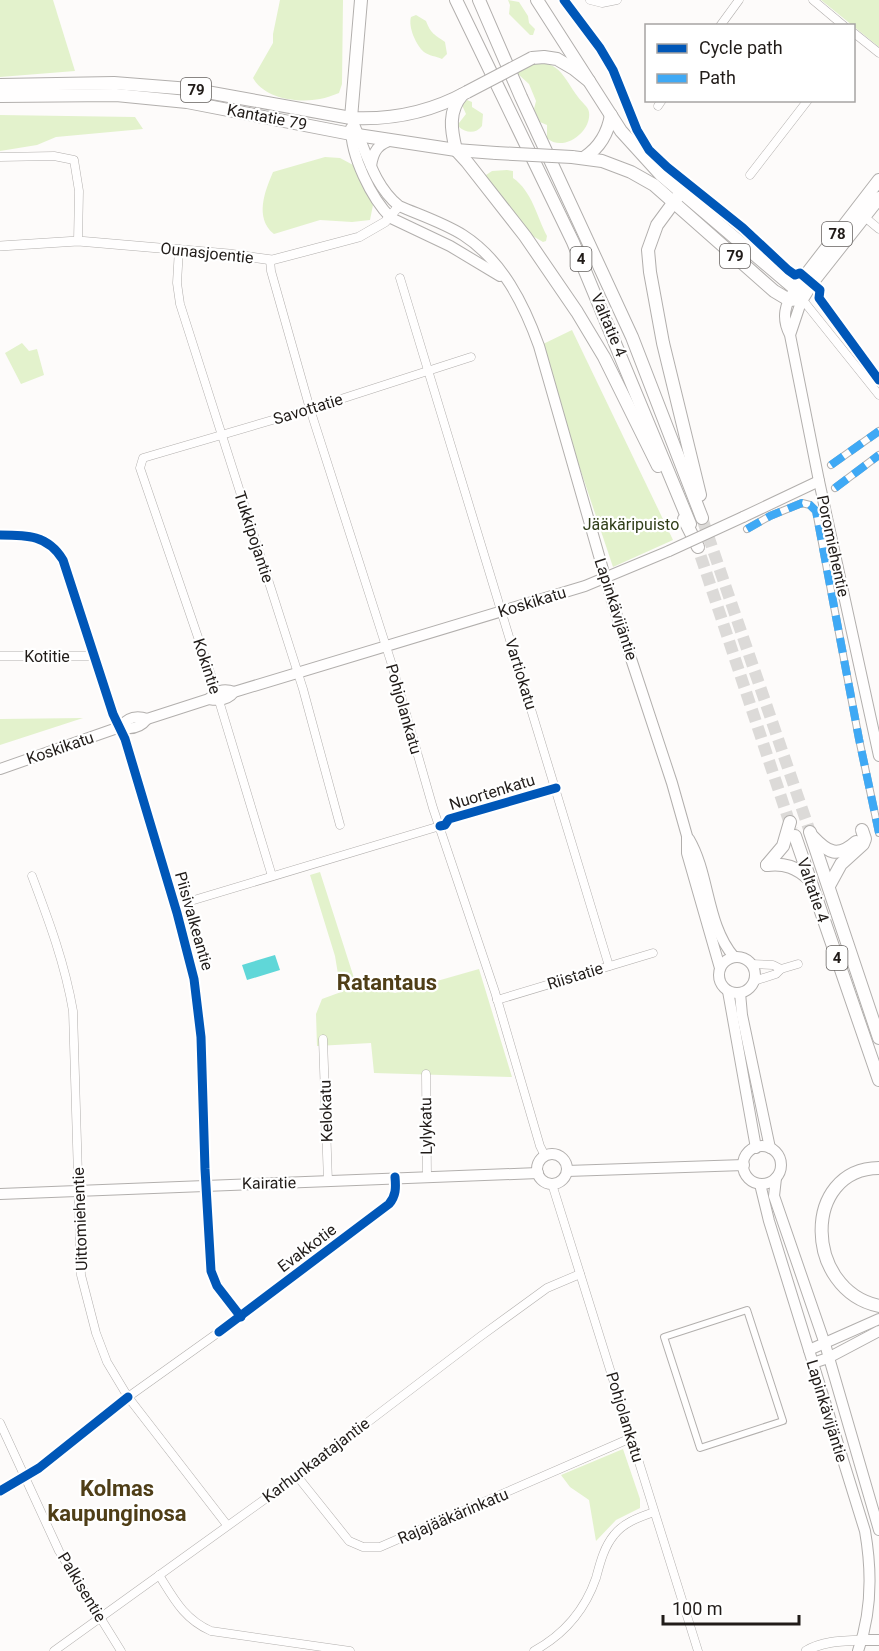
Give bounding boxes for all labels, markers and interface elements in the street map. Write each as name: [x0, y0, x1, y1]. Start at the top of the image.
legend: [645, 24, 855, 102]
text: Cycle path: [699, 37, 783, 58]
text: Path: [699, 67, 736, 88]
road number: 79: [181, 78, 211, 102]
street label: Kantatie 79: [225, 100, 309, 134]
road number: 78: [822, 222, 852, 246]
street label: Ounasjoentie: [160, 239, 254, 267]
road number: 79: [720, 244, 750, 268]
road number: 4: [570, 247, 592, 271]
street label: Valtatie 4: [587, 290, 631, 360]
street label: Savottatie: [271, 389, 345, 429]
street label: Tukkipojantie: [230, 489, 278, 585]
street label: Poromiehentie: [813, 493, 853, 599]
park label: Jääkäripuisto: [583, 515, 679, 534]
street label: Lapinkävijäntie: [591, 555, 641, 663]
street label: Koskikatu: [496, 583, 568, 621]
street label: Kokintie: [189, 636, 225, 696]
street label: Vartiokatu: [501, 636, 541, 712]
street label: Kotitie: [24, 647, 70, 666]
street label: Pohjolankatu: [382, 662, 426, 756]
street label: Koskikatu: [24, 728, 96, 768]
street label: Nuortenkatu: [447, 770, 537, 814]
street label: Valtatie 4: [793, 855, 833, 925]
street label: Piisivalkeantie: [171, 869, 217, 973]
road number: 4: [826, 946, 848, 970]
street label: Riistatie: [545, 959, 605, 993]
district label: Ratantaus: [337, 970, 437, 995]
street label: Kelokatu: [315, 1080, 337, 1142]
street label: Lylykatu: [416, 1097, 436, 1155]
street label: Uittomiehentie: [69, 1167, 91, 1271]
street label: Kairatie: [242, 1173, 296, 1193]
street label: Evakkotie: [274, 1220, 340, 1276]
street label: Lapinkävijäntie: [802, 1357, 852, 1465]
street label: Pohjolankatu: [602, 1370, 648, 1464]
street label: Karhunkaatajantie: [259, 1414, 373, 1506]
district label: Kolmas kaupunginosa: [47, 1476, 187, 1526]
street label: Rajajääkärinkatu: [395, 1484, 511, 1548]
street label: Palkisentie: [54, 1549, 110, 1625]
scale bar: [663, 1588, 800, 1626]
text: 100 m: [672, 1598, 723, 1619]

